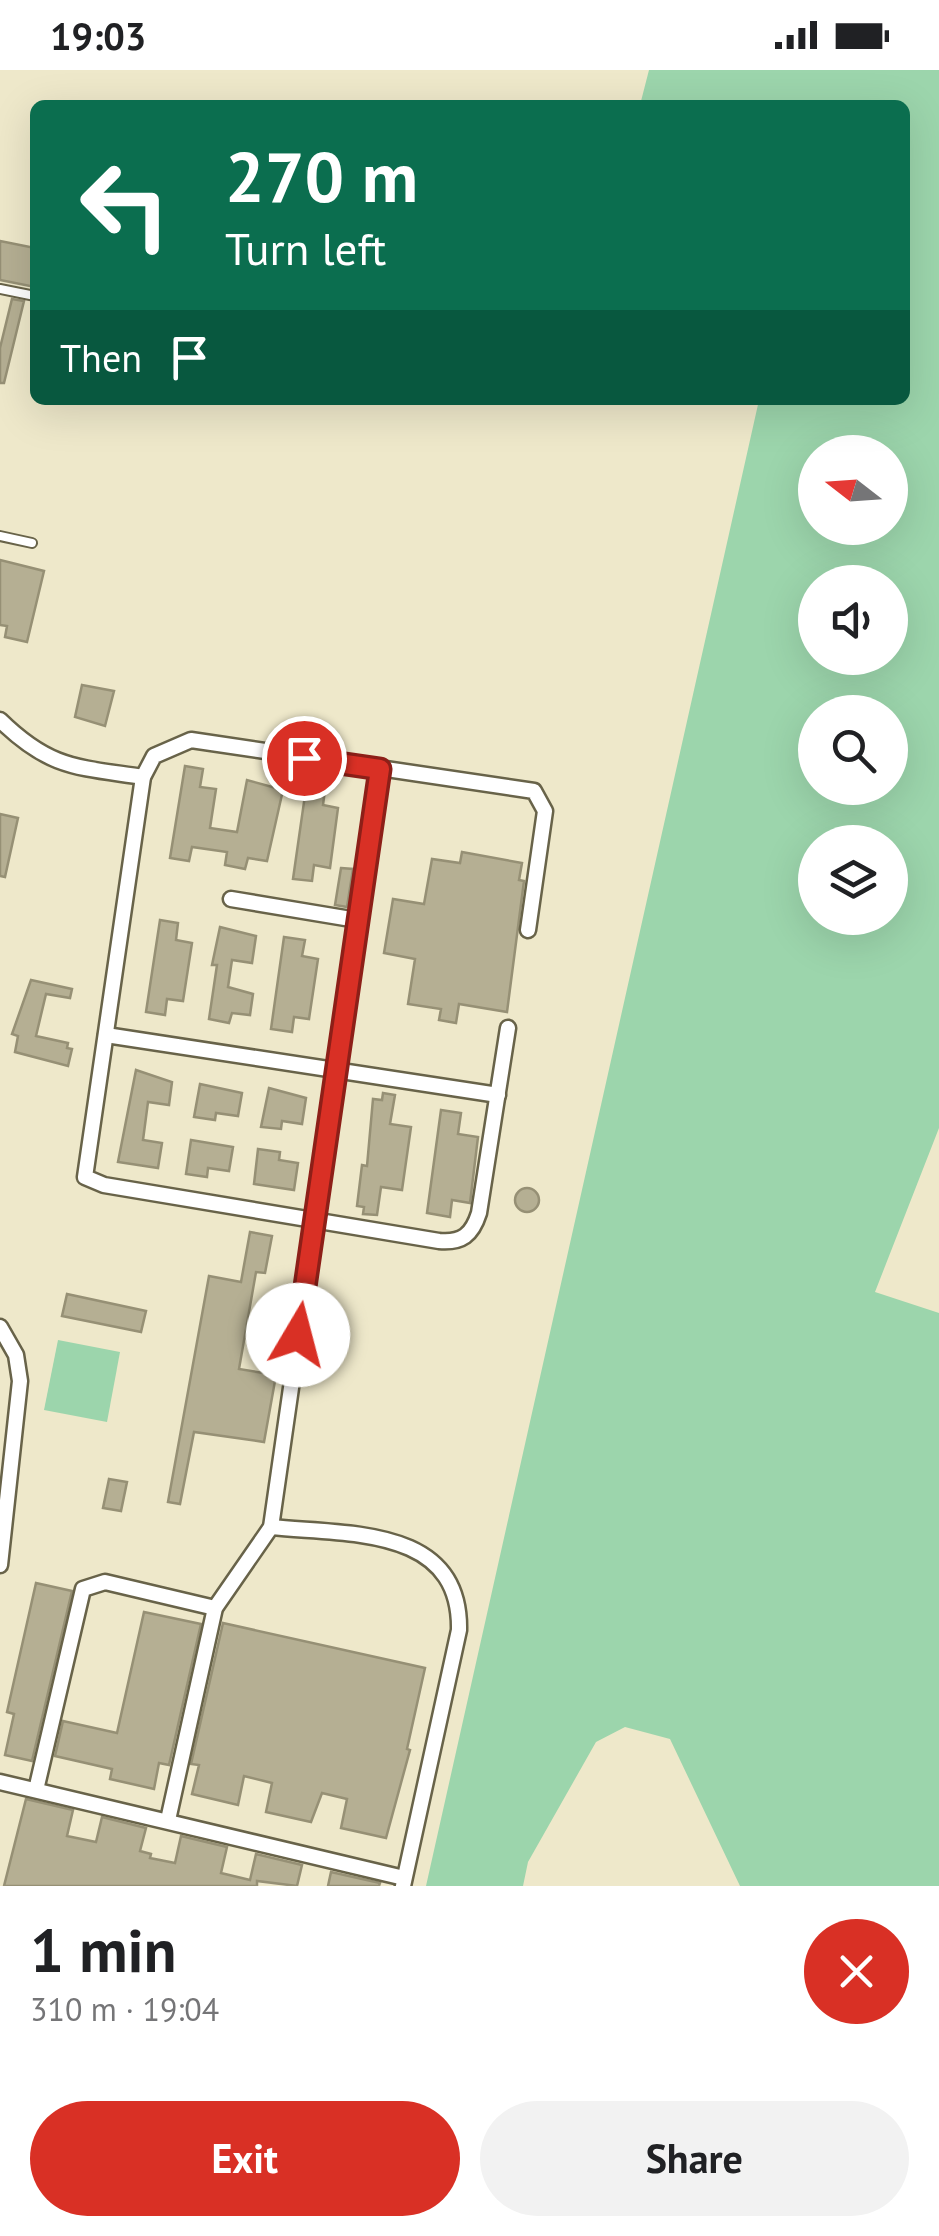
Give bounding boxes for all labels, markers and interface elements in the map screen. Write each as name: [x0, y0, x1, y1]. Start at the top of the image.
text: 19:03: [50, 11, 146, 60]
text: 270 m: [225, 131, 418, 221]
icon: left: [60, 140, 190, 270]
text: Turn left: [225, 219, 386, 277]
icon: arrive: [162, 330, 217, 385]
text: Then: [60, 333, 142, 382]
north arrow: [798, 435, 908, 545]
map controls: [798, 435, 908, 935]
button: sound: [798, 565, 908, 675]
button: search: [798, 695, 908, 805]
pin: [262, 716, 347, 801]
icon: arrive: [277, 731, 332, 786]
button: layers: [798, 825, 908, 935]
position arrow: [246, 1283, 350, 1387]
text: 1 min: [30, 1911, 176, 1989]
button: close: [804, 1919, 909, 2024]
text: 310 m · 19:04: [30, 1988, 219, 2030]
button: Exit: [30, 2101, 460, 2216]
button: Share: [480, 2101, 909, 2216]

